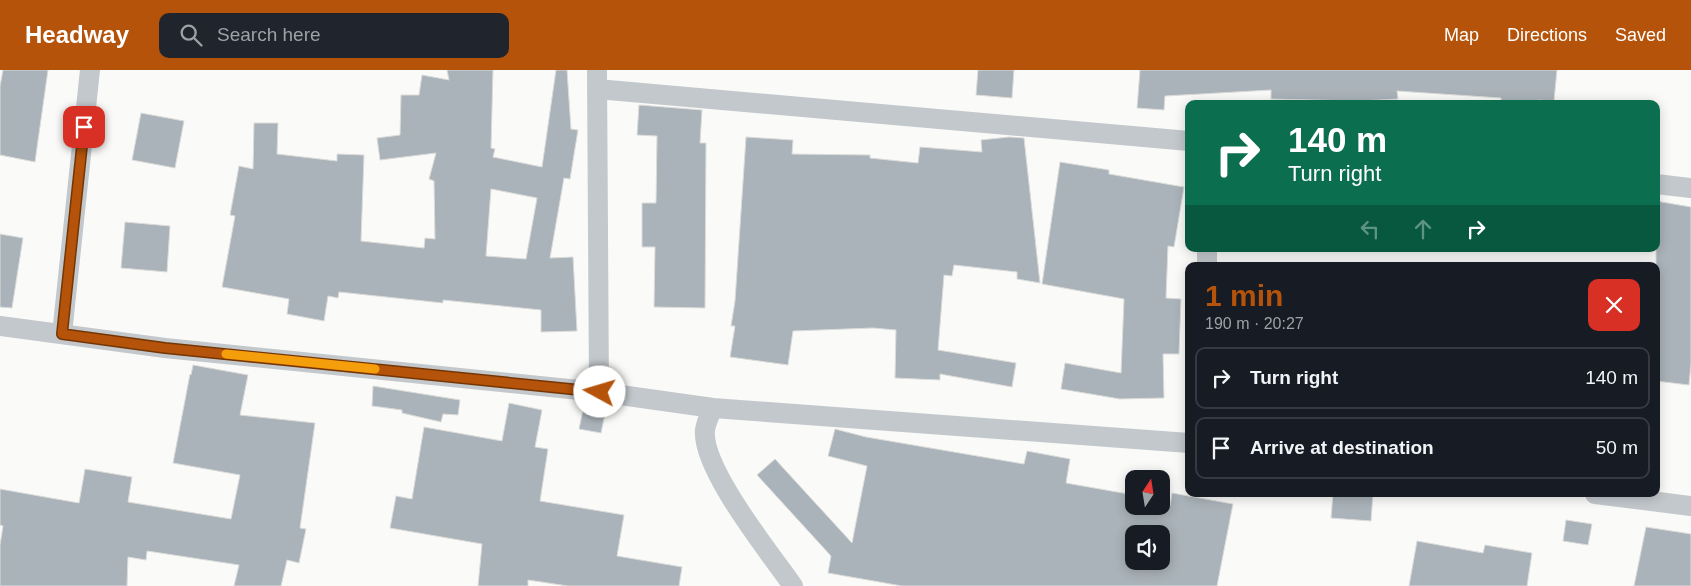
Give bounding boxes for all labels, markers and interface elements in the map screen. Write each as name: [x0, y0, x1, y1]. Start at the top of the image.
search box: [159, 13, 509, 58]
text: Headway: [25, 21, 129, 48]
icon: search: [177, 21, 205, 49]
text: Search here: [217, 24, 321, 45]
text: Map: [1444, 25, 1479, 45]
text: Directions: [1507, 25, 1587, 45]
text: Saved: [1615, 25, 1666, 45]
pin: [63, 106, 105, 148]
icon: arrive: [70, 113, 98, 141]
icon: right: [1205, 120, 1270, 185]
text: 140 m: [1288, 120, 1387, 159]
text: Turn right: [1288, 161, 1381, 186]
icon: left: [1356, 215, 1384, 243]
icon: ahead: [1409, 215, 1437, 243]
icon: right: [1462, 215, 1490, 243]
text: 1 min: [1205, 279, 1283, 312]
button: close: [1588, 279, 1640, 331]
text: 190 m · 20:27: [1205, 315, 1304, 332]
icon: right: [1207, 364, 1235, 392]
position arrow: [573, 365, 625, 417]
text: Turn right: [1250, 367, 1338, 388]
text: 140 m: [1585, 367, 1638, 388]
icon: arrive: [1207, 434, 1235, 462]
text: Arrive at destination: [1250, 437, 1434, 458]
text: 50 m: [1596, 437, 1638, 458]
north arrow: [1125, 470, 1170, 515]
map controls: [1125, 470, 1170, 570]
button: sound: [1125, 525, 1170, 570]

